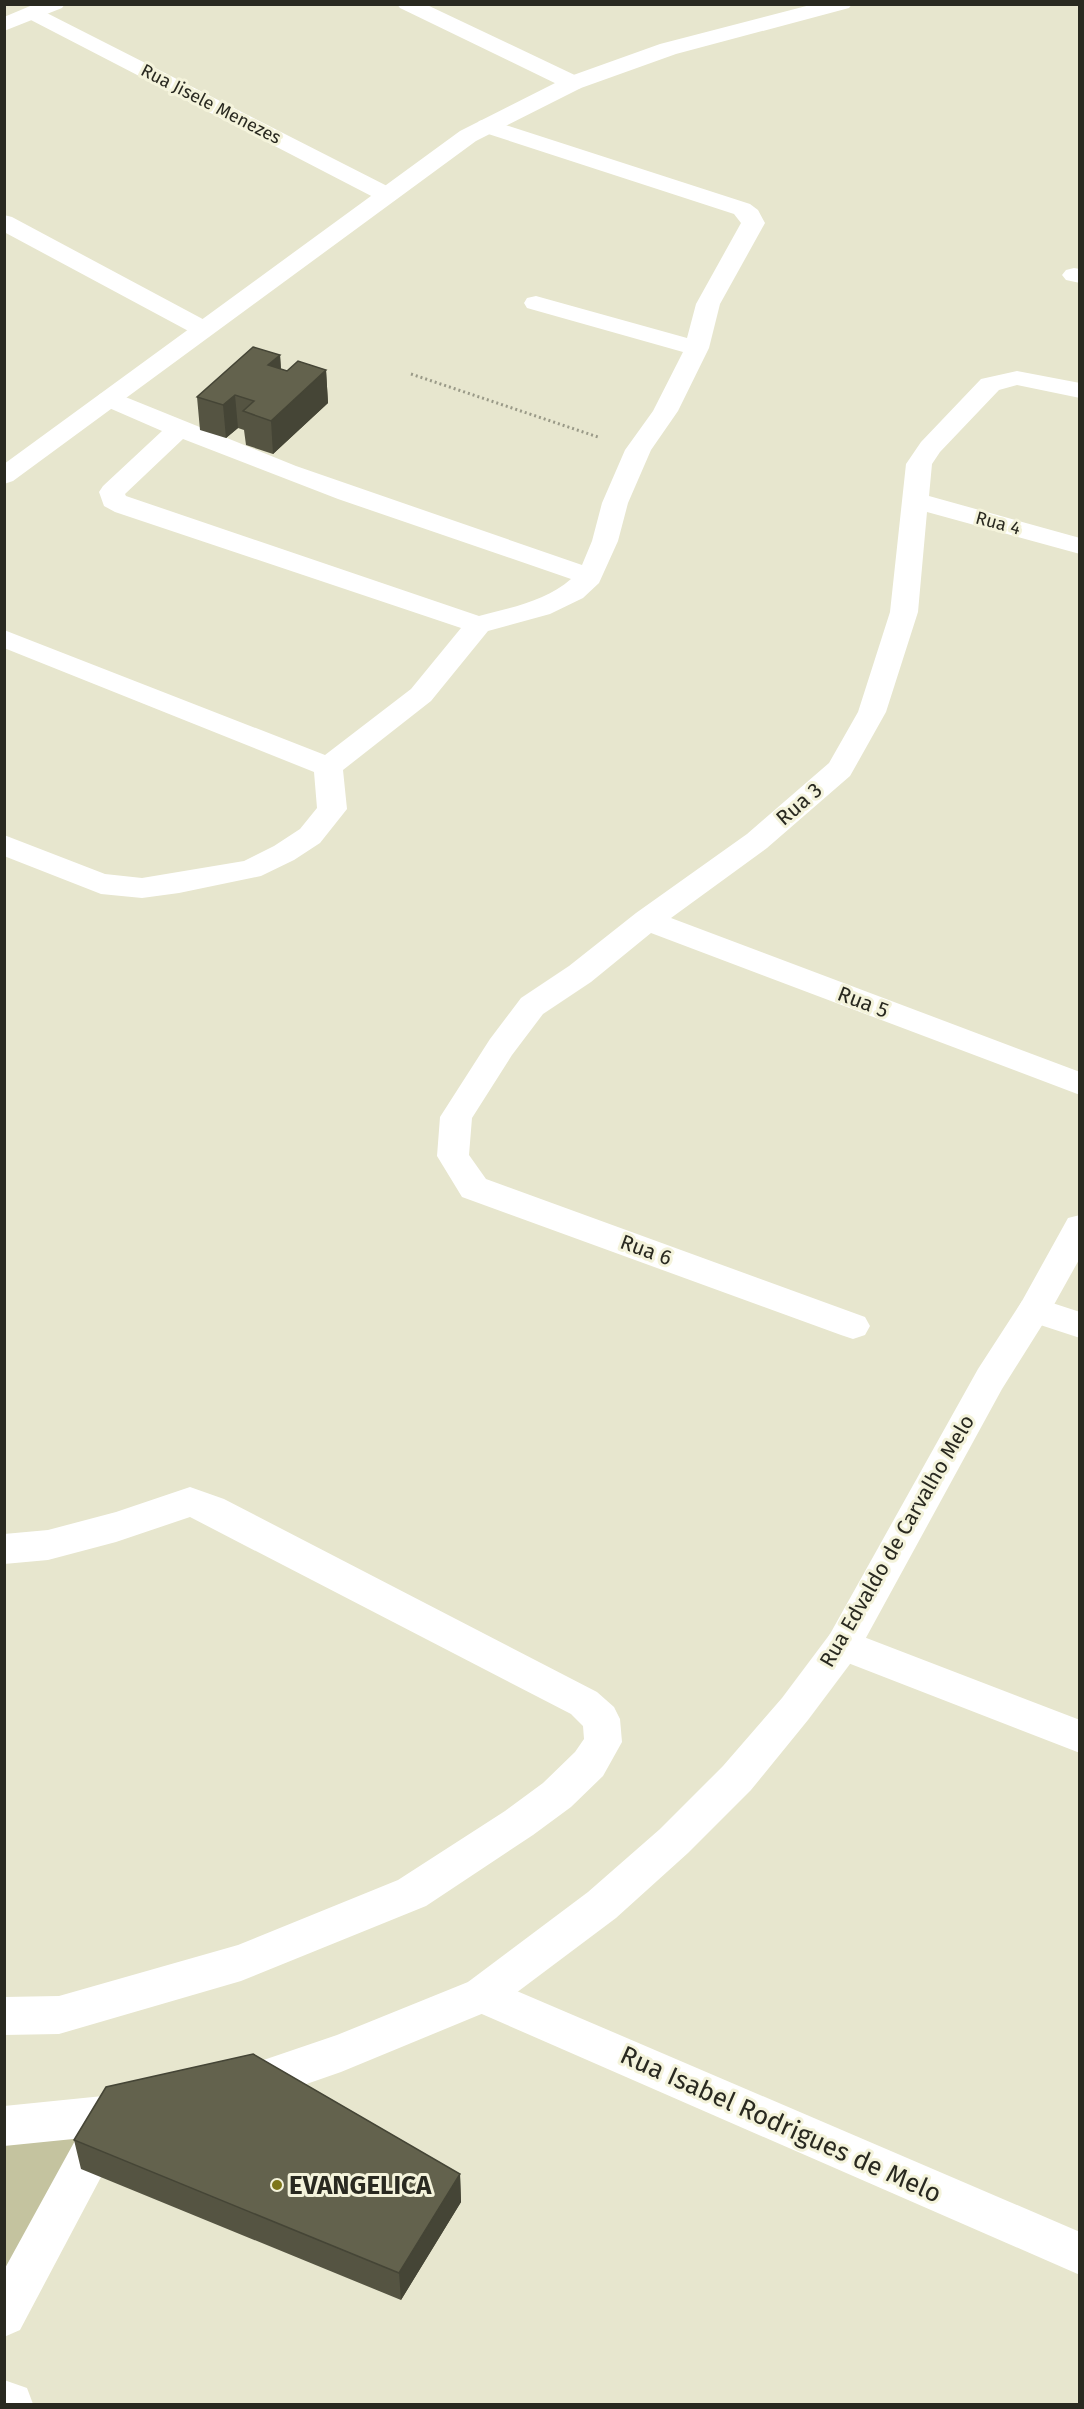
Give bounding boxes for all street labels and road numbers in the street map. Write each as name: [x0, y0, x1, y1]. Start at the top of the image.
street label: Rua Jisele Menezes: [137, 59, 285, 149]
street label: Rua 4: [973, 506, 1023, 540]
street label: Rua 3: [771, 777, 827, 831]
street label: Rua 5: [834, 980, 892, 1024]
street label: Rua 6: [617, 1229, 675, 1271]
street label: Rua Edvaldo de Carvalho Melo: [814, 1410, 980, 1672]
street label: Rua Isabel Rodrigues de Melo: [615, 2039, 946, 2209]

